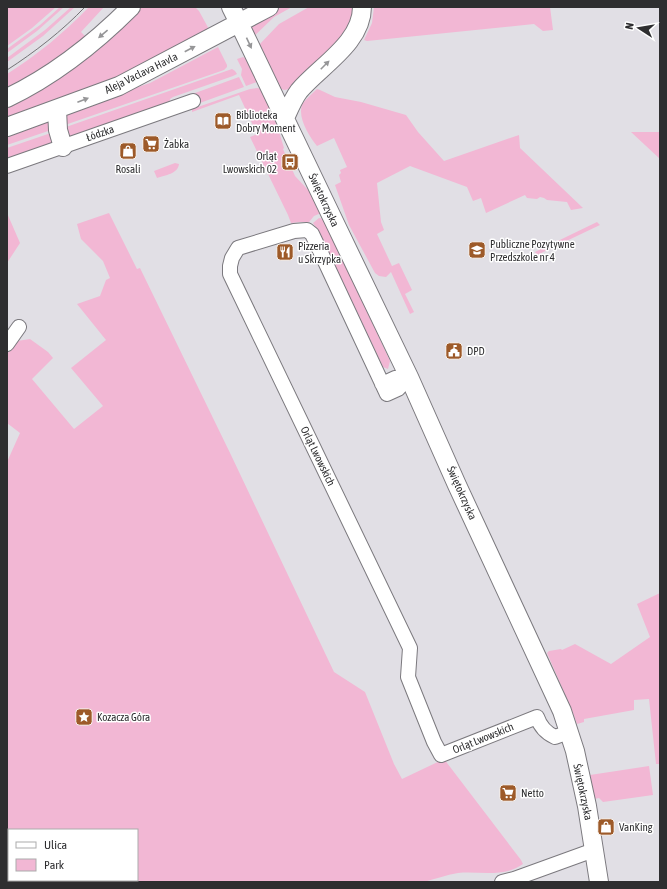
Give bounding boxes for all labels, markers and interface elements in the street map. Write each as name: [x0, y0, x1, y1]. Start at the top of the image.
north arrow: [619, 8, 659, 48]
text: N: [623, 21, 636, 30]
one-way arrow: [97, 29, 108, 38]
one-way arrow: [246, 37, 252, 48]
one-way arrow: [185, 45, 196, 52]
street label: Aleja Vaclava Havla: [103, 50, 179, 96]
one-way arrow: [321, 60, 330, 70]
one-way arrow: [78, 96, 90, 102]
place label: Biblioteka Dobry Moment: [236, 109, 296, 134]
library icon: Biblioteka Dobry Moment: [213, 111, 233, 131]
street label: Łódzka: [85, 123, 115, 143]
supermarket icon: Żabka: [141, 134, 161, 154]
place label: Żabka: [164, 138, 189, 150]
shop icon: Rosali: [118, 141, 138, 161]
place label: Orląt Lwowskich 02: [223, 150, 277, 175]
bus stop icon: Orląt Lwowskich 02: [280, 152, 300, 172]
place label: Rosali: [115, 163, 141, 175]
street label: Świętokrzyska: [306, 172, 342, 228]
place label: Publiczne Pozytywne Przedszkole nr 4: [490, 238, 575, 263]
place label: Pizzeria u Skrzypka: [298, 240, 341, 265]
school or university icon: Publiczne Pozytywne Przedszkole nr 4: [467, 240, 487, 260]
restaurant icon: Pizzeria u Skrzypka: [275, 242, 295, 262]
public building icon: DPD: [444, 341, 464, 361]
place label: DPD: [467, 345, 485, 357]
street label: Orląt Lwowskich: [298, 424, 338, 488]
street label: Świętokrzyska: [445, 464, 479, 522]
place icon: Kozacza Góra: [74, 707, 94, 727]
place label: Kozacza Góra: [97, 711, 150, 723]
street label: Orląt Lwowskich: [451, 720, 515, 756]
street label: Świętokrzyska: [571, 763, 595, 821]
supermarket icon: Netto: [498, 783, 518, 803]
place label: Netto: [521, 787, 544, 799]
shop icon: VanKing: [596, 817, 616, 837]
place label: VanKing: [619, 821, 653, 833]
legend: [8, 829, 138, 881]
text: Ulica: [44, 838, 67, 852]
text: Park: [44, 858, 65, 872]

